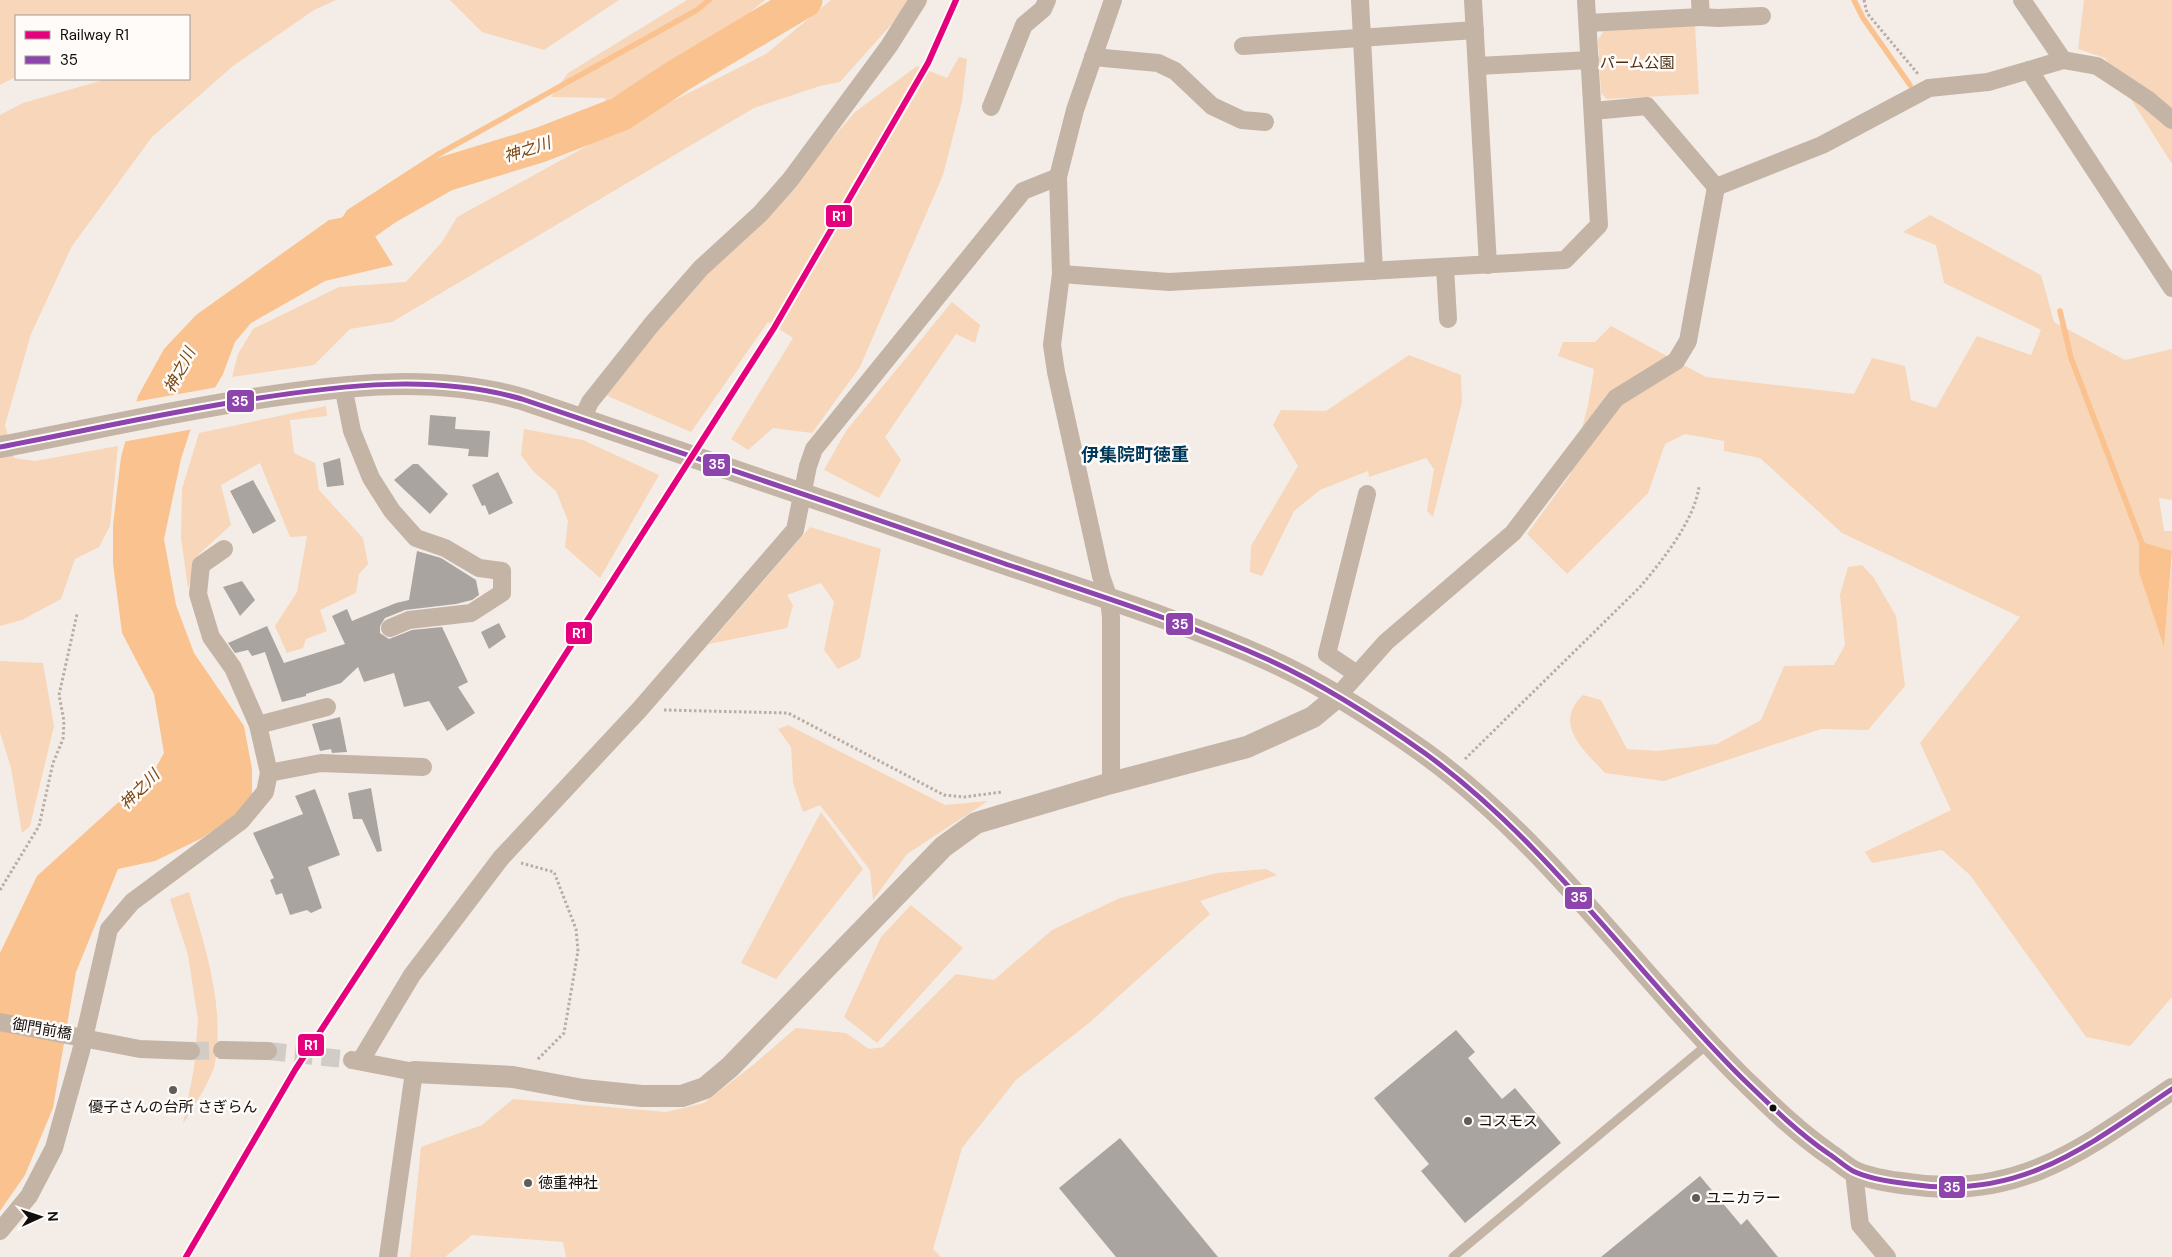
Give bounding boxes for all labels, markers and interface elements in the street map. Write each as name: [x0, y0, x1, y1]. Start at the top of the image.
legend: [15, 15, 190, 80]
text: Railway R1: [60, 25, 129, 45]
text: 35: [60, 50, 78, 70]
park label: パーム公園: [1600, 53, 1674, 73]
water label: 神之川: [501, 131, 555, 167]
line badge: R1: [825, 204, 853, 228]
text: R1: [832, 207, 846, 225]
water label: 神之川: [159, 342, 201, 396]
line badge: 35: [226, 389, 255, 413]
text: 35: [231, 392, 249, 410]
district label: 伊集院町徳重: [1081, 443, 1189, 467]
line badge: 35: [702, 453, 731, 477]
text: 35: [708, 455, 726, 473]
line badge: 35: [1165, 612, 1194, 636]
text: 35: [1171, 615, 1189, 633]
line badge: R1: [565, 621, 593, 645]
text: R1: [572, 624, 586, 642]
water label: 神之川: [115, 764, 165, 814]
line badge: 35: [1564, 886, 1593, 910]
text: 35: [1570, 888, 1588, 906]
street label: 御門前橋: [11, 1014, 73, 1044]
line badge: R1: [297, 1033, 325, 1057]
text: R1: [304, 1036, 318, 1054]
marker: 優子さんの台所 さぎらん: [167, 1084, 179, 1096]
place label: 優子さんの台所 さぎらん: [89, 1097, 258, 1117]
unlabelled marker: [1768, 1103, 1778, 1113]
place label: コスモス: [1478, 1111, 1538, 1131]
marker: コスモス: [1462, 1115, 1474, 1127]
place label: 徳重神社: [538, 1173, 598, 1193]
line badge: 35: [1938, 1175, 1966, 1199]
marker: 徳重神社: [522, 1177, 534, 1189]
text: 35: [1943, 1178, 1961, 1196]
place label: ユニカラー: [1706, 1188, 1781, 1208]
north arrow: [15, 1192, 65, 1242]
marker: ユニカラー: [1690, 1192, 1702, 1204]
text: N: [44, 1211, 62, 1222]

